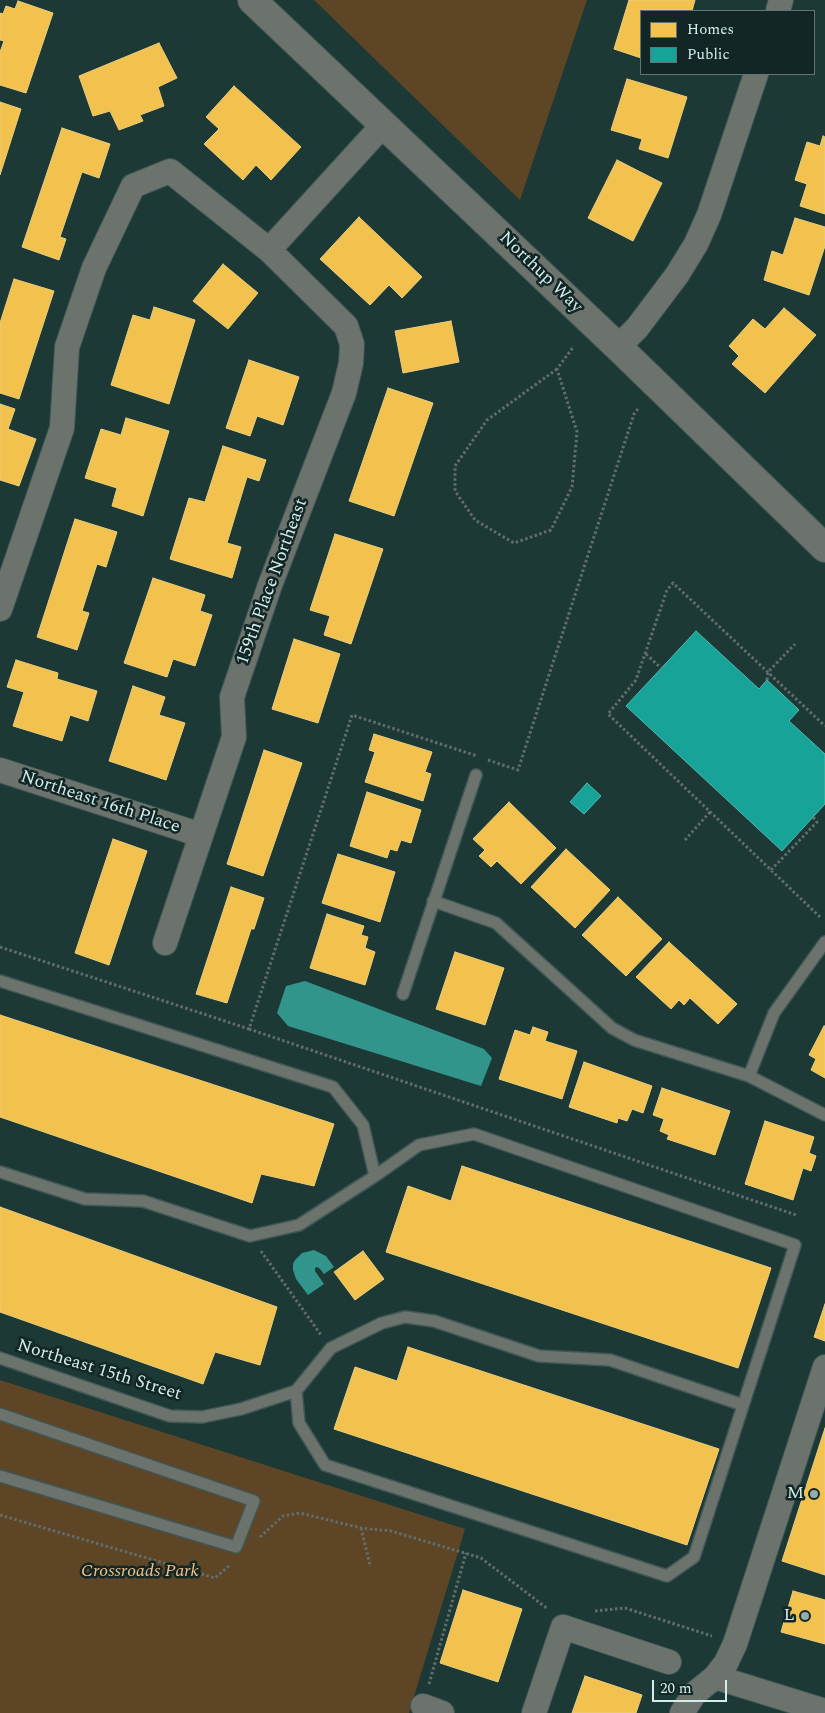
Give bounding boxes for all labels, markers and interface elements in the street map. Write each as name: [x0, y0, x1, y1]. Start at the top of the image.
legend: [640, 10, 815, 75]
text: Homes: [687, 18, 734, 41]
text: Public: [687, 43, 730, 66]
street label: Northup Way: [494, 228, 586, 318]
street label: 159th Place Northeast: [233, 496, 313, 668]
street label: Northeast 16th Place: [18, 767, 182, 839]
street label: Northeast 15th Street: [14, 1336, 184, 1406]
place label: M: [787, 1483, 804, 1505]
marker: M: [808, 1488, 820, 1500]
park label: Crossroads Park: [81, 1561, 199, 1583]
place label: L: [784, 1605, 795, 1627]
marker: L: [799, 1610, 811, 1622]
scale bar: [655, 1670, 730, 1702]
text: 20 m: [660, 1677, 692, 1700]

